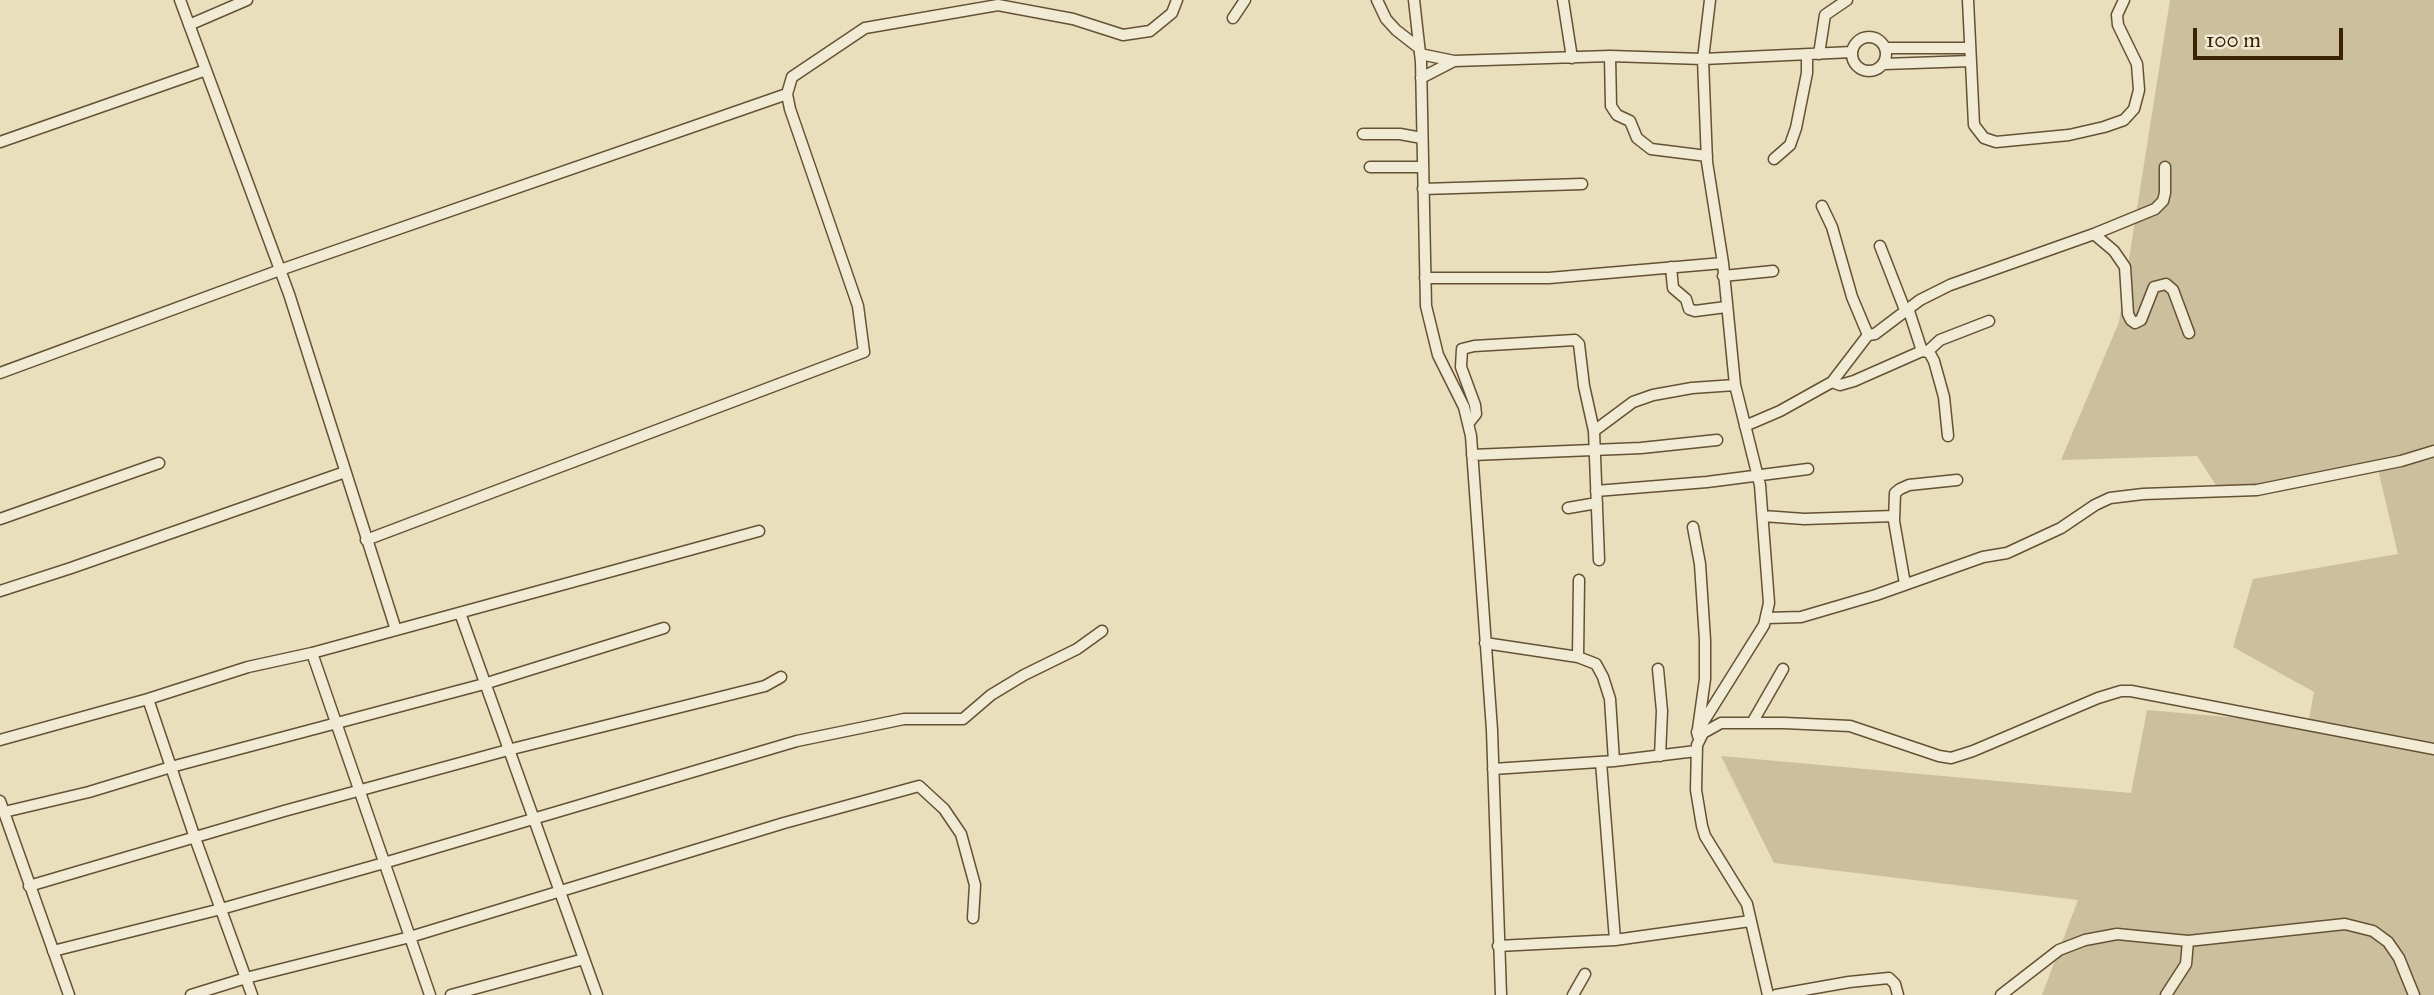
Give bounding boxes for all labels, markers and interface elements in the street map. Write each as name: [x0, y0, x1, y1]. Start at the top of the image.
scale bar: [2196, 14, 2346, 58]
text: 100 m: [2206, 27, 2261, 53]

